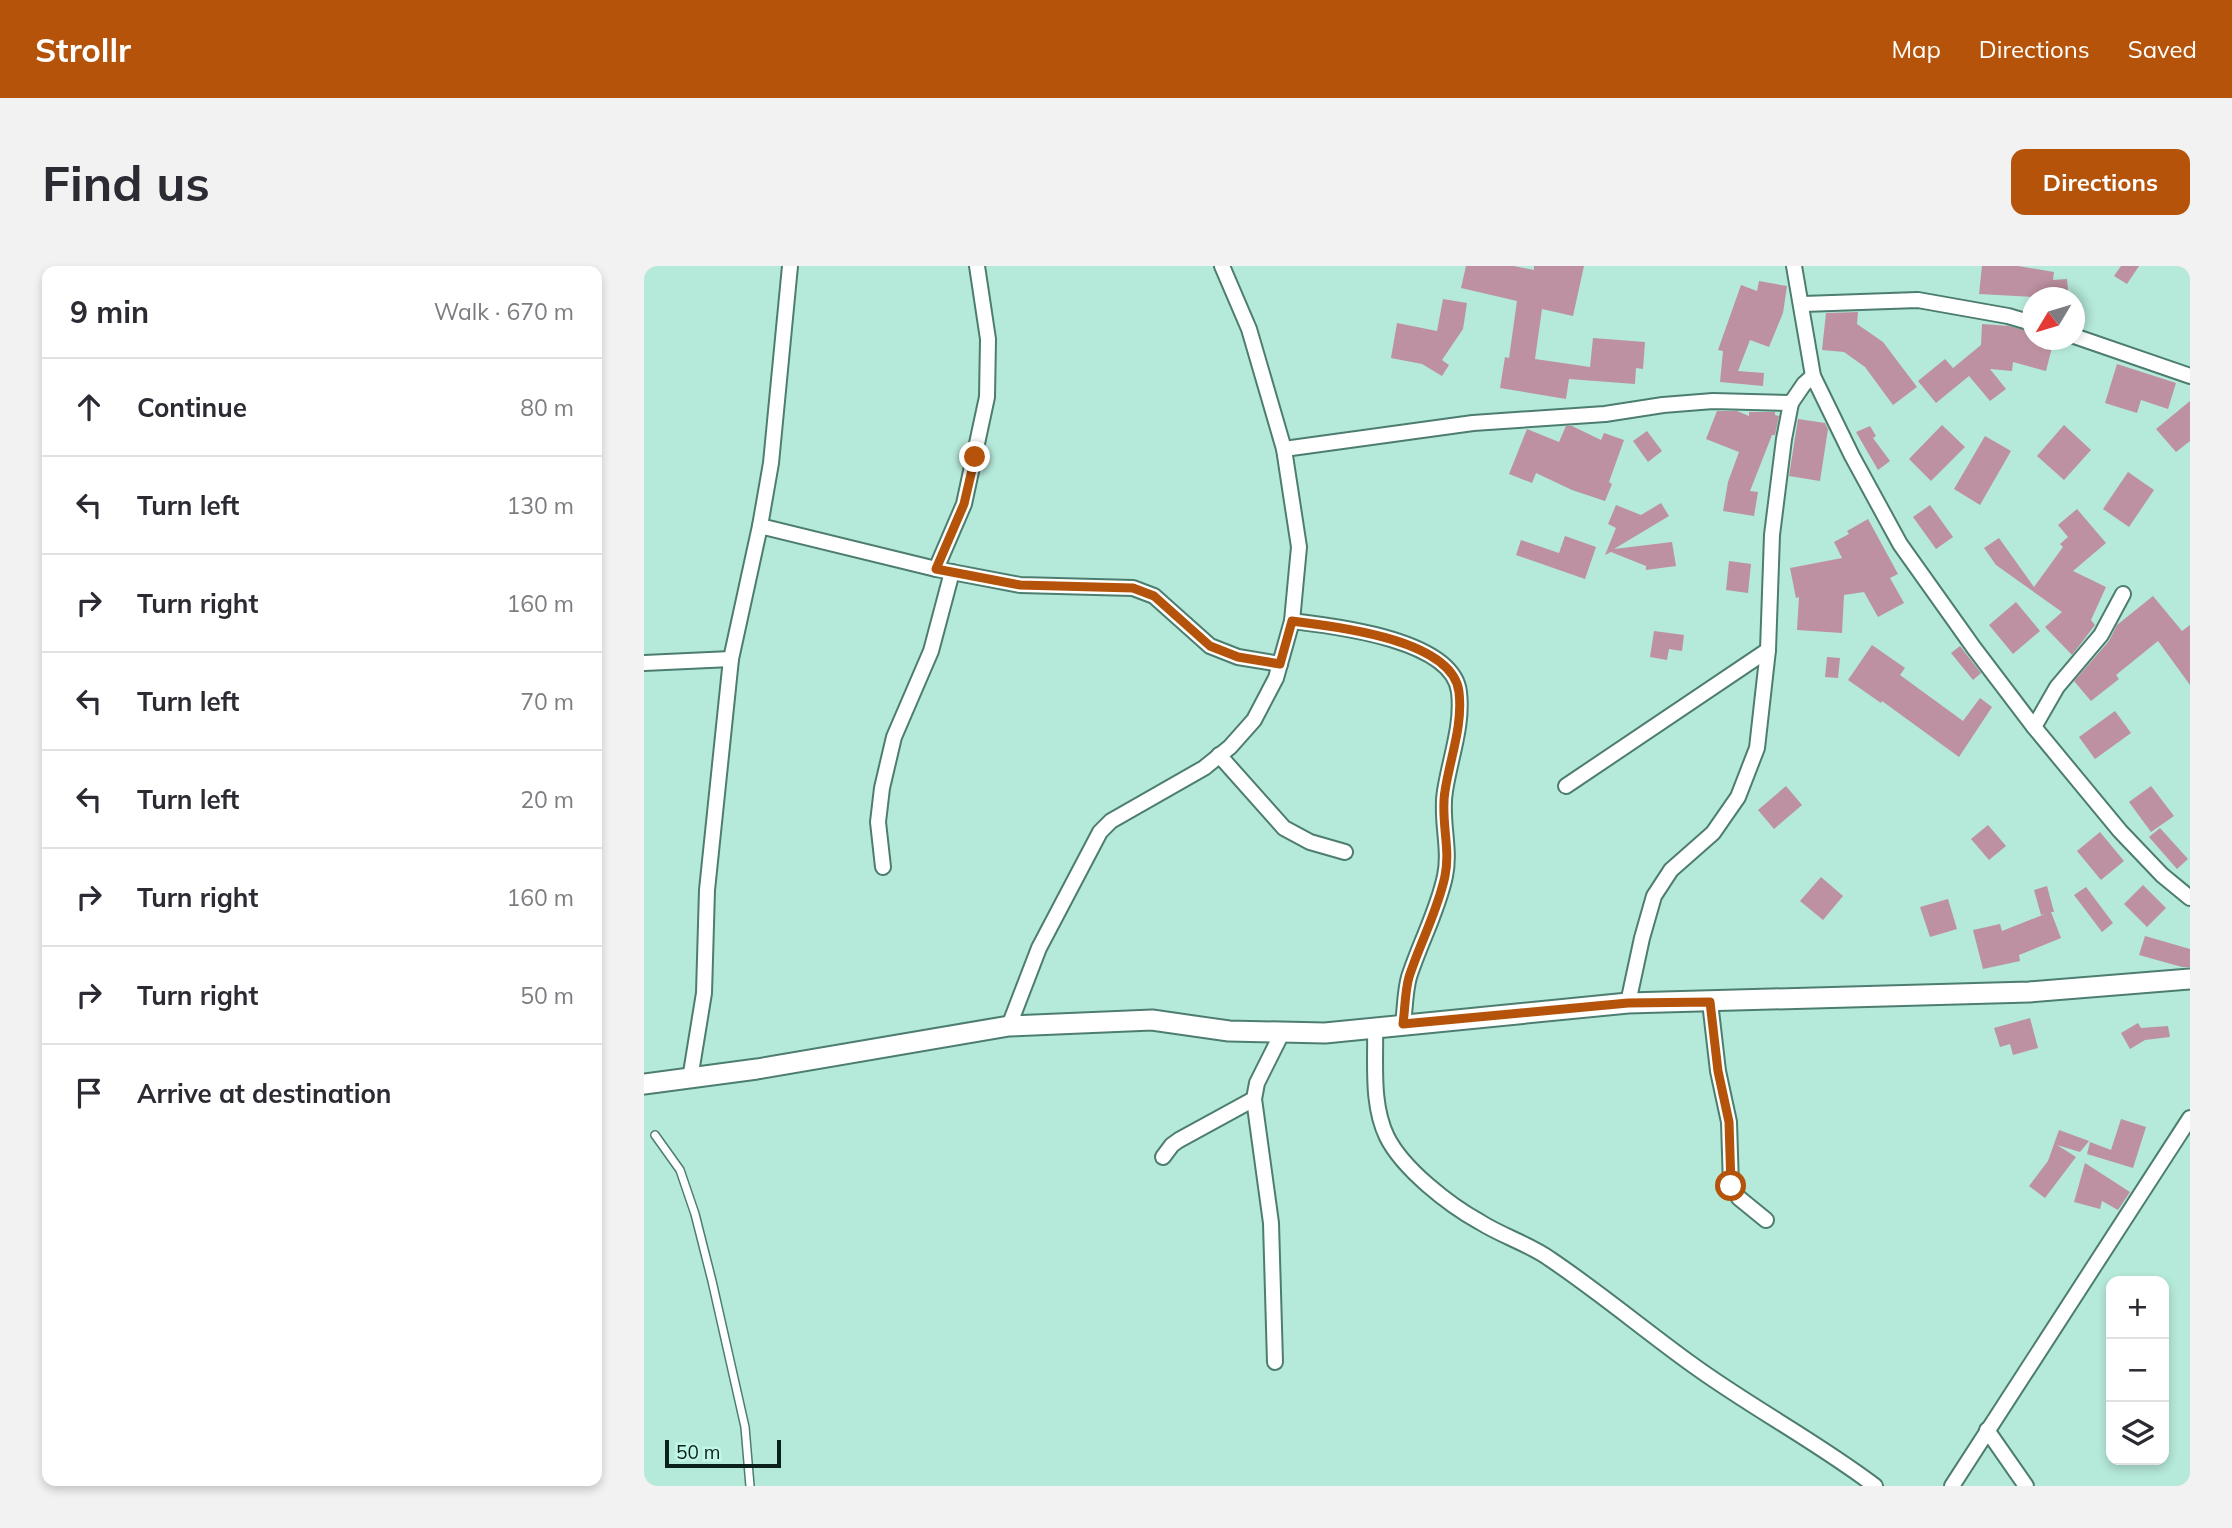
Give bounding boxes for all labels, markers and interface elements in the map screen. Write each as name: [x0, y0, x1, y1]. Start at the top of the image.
text: Strollr: [35, 29, 131, 70]
text: Map: [1891, 34, 1941, 64]
text: Directions: [1979, 34, 2090, 64]
text: Saved: [2128, 34, 2197, 64]
button: Directions: [2011, 149, 2190, 215]
text: Find us: [42, 152, 210, 213]
north arrow: [2022, 287, 2085, 350]
text: 9 min: [70, 293, 149, 331]
text: Walk · 670 m: [434, 297, 574, 326]
icon: ahead: [70, 388, 108, 426]
text: Continue: [137, 391, 247, 424]
text: 80 m: [520, 393, 574, 422]
route end: [959, 441, 990, 472]
icon: left: [70, 486, 108, 524]
text: Turn left: [137, 489, 239, 522]
text: 130 m: [506, 491, 574, 520]
icon: right: [70, 584, 108, 622]
text: Turn right: [137, 587, 258, 620]
text: 160 m: [506, 589, 574, 618]
icon: left: [70, 682, 108, 720]
text: Turn left: [137, 685, 239, 718]
text: 70 m: [520, 687, 574, 716]
icon: left: [70, 780, 108, 818]
text: Turn left: [137, 783, 239, 816]
text: 20 m: [520, 785, 574, 814]
icon: right: [70, 878, 108, 916]
text: Turn right: [137, 881, 258, 914]
text: 160 m: [506, 883, 574, 912]
icon: right: [70, 976, 108, 1014]
text: Turn right: [137, 979, 258, 1012]
text: 50 m: [520, 981, 574, 1010]
icon: arrive: [70, 1074, 108, 1112]
text: Arrive at destination: [137, 1077, 392, 1110]
route start: [1715, 1170, 1746, 1201]
map controls: [2106, 1276, 2169, 1465]
button: +: [2106, 1276, 2169, 1339]
button: −: [2106, 1339, 2169, 1402]
button: layers: [2106, 1402, 2169, 1465]
scale bar: [665, 1437, 780, 1469]
text: 50 m: [676, 1440, 720, 1464]

